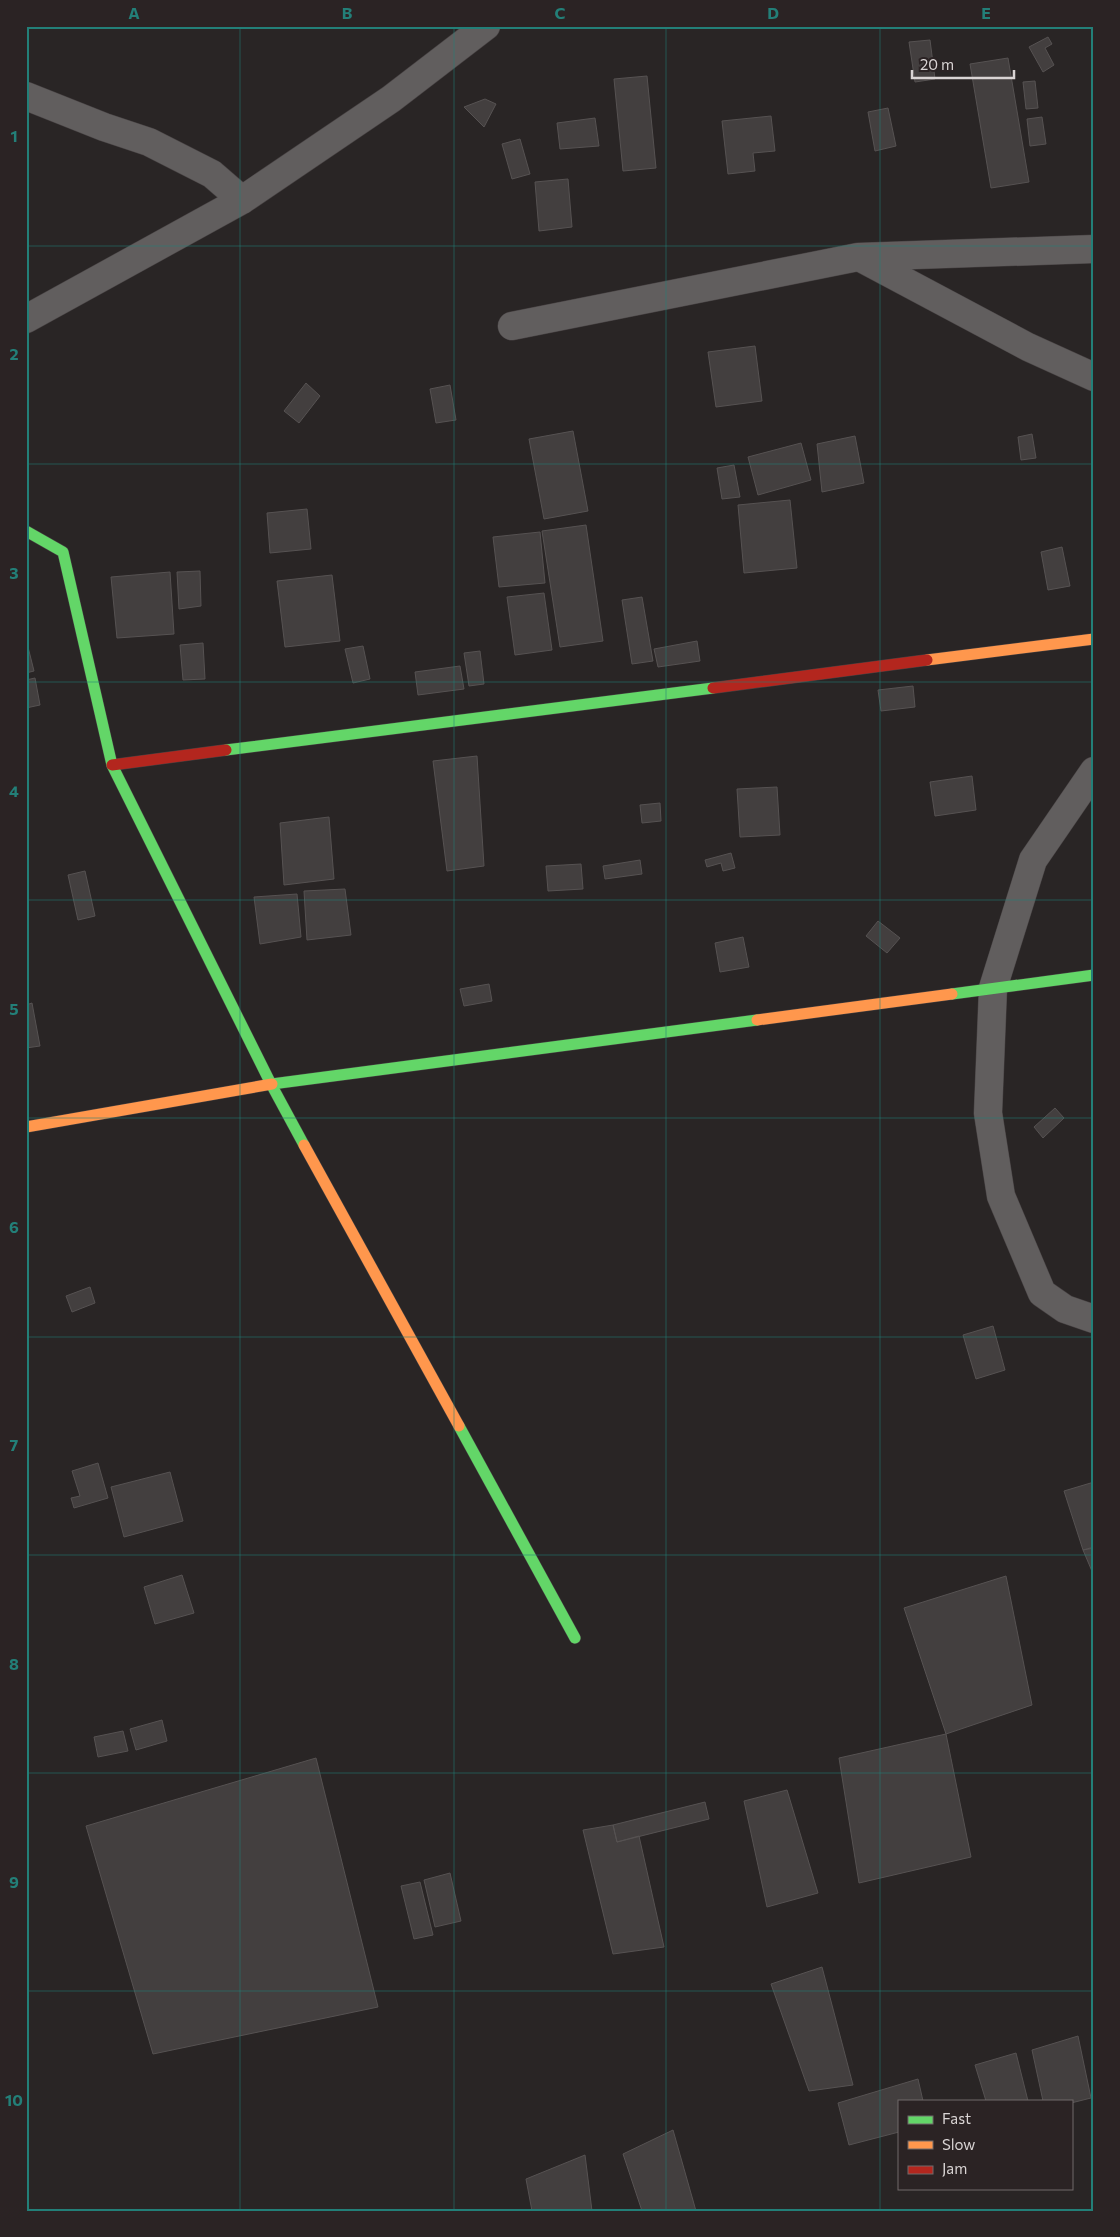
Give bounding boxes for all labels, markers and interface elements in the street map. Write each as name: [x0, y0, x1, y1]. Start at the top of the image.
text: A: [128, 3, 140, 22]
text: B: [342, 3, 353, 22]
text: C: [555, 3, 566, 22]
text: D: [767, 3, 779, 22]
text: E: [981, 3, 991, 22]
scale bar: [912, 48, 1015, 80]
text: 20 m: [920, 55, 954, 73]
text: 1: [10, 126, 18, 145]
text: 2: [9, 344, 19, 363]
text: 3: [9, 563, 19, 582]
text: 4: [9, 781, 19, 800]
text: 5: [9, 999, 19, 1018]
text: 6: [9, 1217, 19, 1236]
text: 7: [10, 1435, 19, 1454]
text: 8: [9, 1654, 19, 1673]
text: 9: [9, 1872, 19, 1891]
text: 10: [5, 2090, 23, 2109]
legend: [898, 2100, 1072, 2190]
text: Fast: [942, 2109, 971, 2127]
text: Slow: [942, 2135, 975, 2153]
text: Jam: [942, 2159, 967, 2177]

